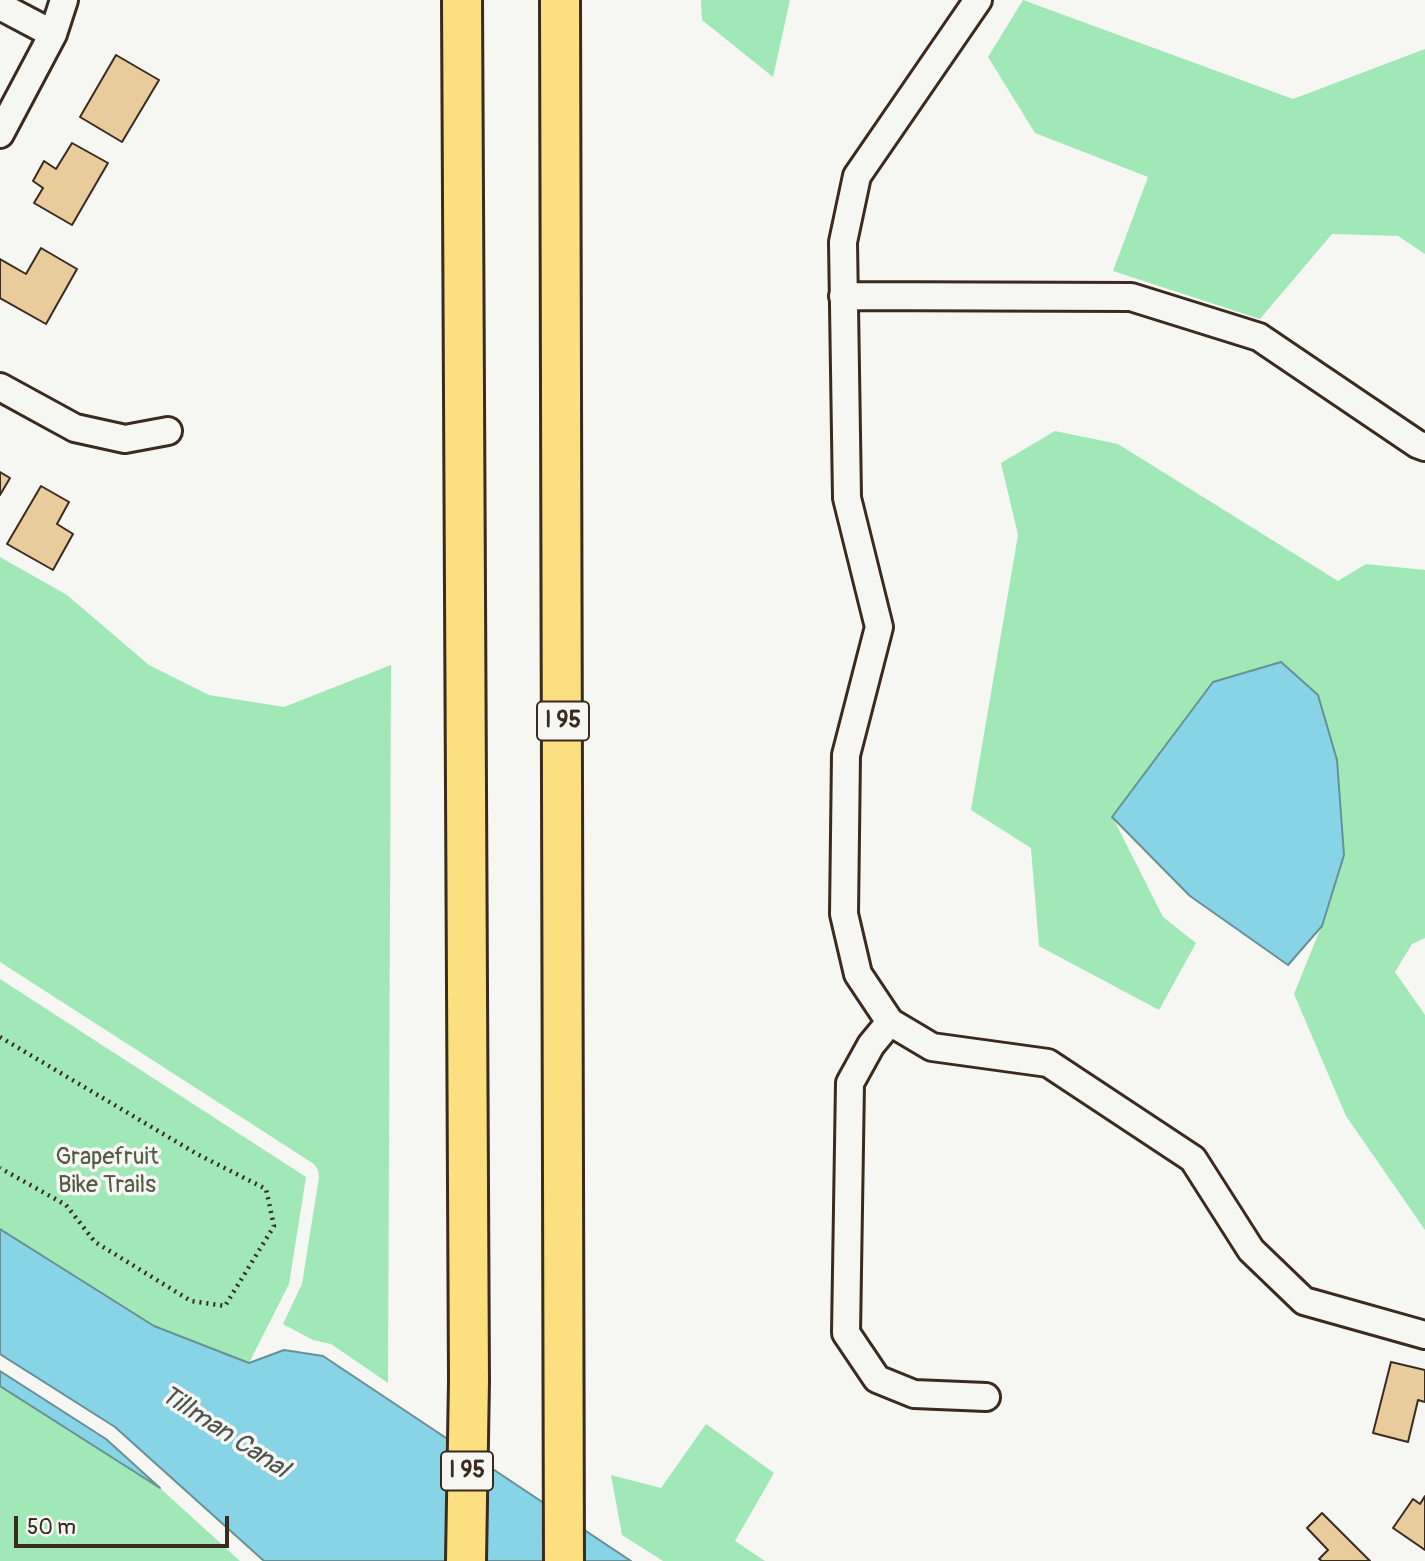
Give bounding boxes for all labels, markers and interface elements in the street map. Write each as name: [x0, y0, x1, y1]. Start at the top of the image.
road number: I 95: [537, 702, 589, 740]
park label: Grapefruit Bike Trails: [55, 1144, 159, 1200]
water label: Tillman Canal: [154, 1380, 294, 1486]
road number: I 95: [441, 1452, 493, 1490]
scale bar: [18, 1502, 233, 1546]
text: 50 m: [27, 1514, 76, 1541]

